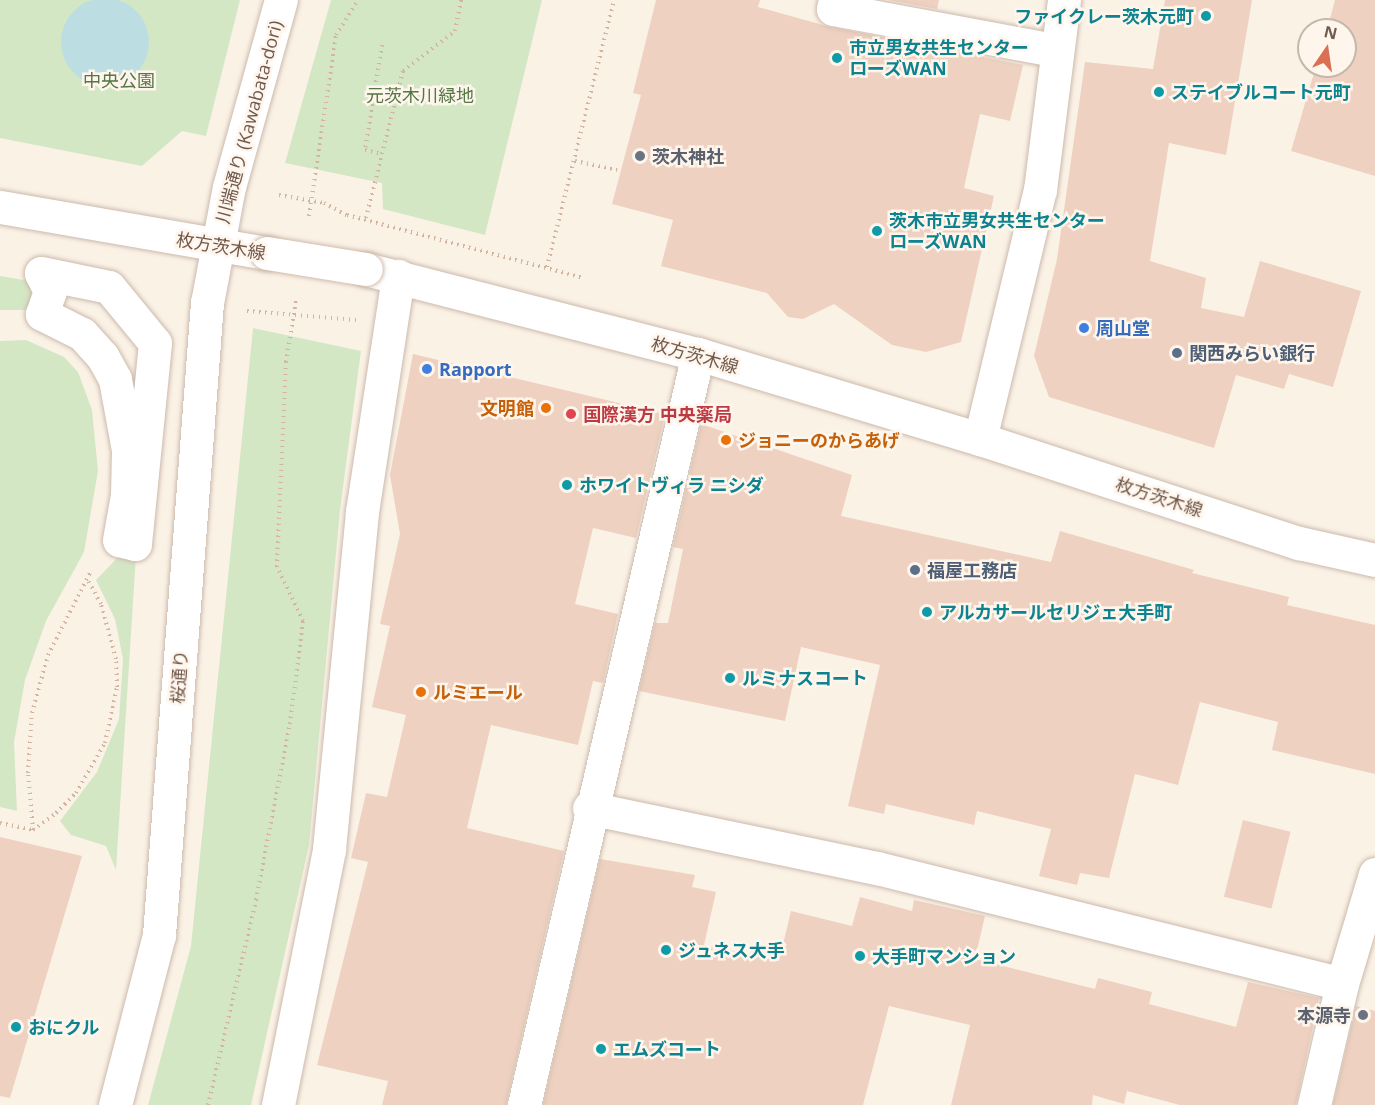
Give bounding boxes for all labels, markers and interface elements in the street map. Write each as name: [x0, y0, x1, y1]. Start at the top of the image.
place label: ファイクレー茨木元町: [1014, 5, 1194, 27]
marker: ファイクレー茨木元町: [1199, 9, 1213, 23]
street label: 川端通り (Kawabata-dori): [211, 18, 287, 226]
north arrow: [1297, 18, 1357, 78]
text: N: [1322, 20, 1339, 45]
place label: 市立男女共生センター ローズWAN: [849, 37, 1029, 80]
marker: 市立男女共生センター ローズWAN: [830, 51, 844, 65]
park label: 中央公園: [83, 69, 155, 91]
place label: ステイブルコート元町: [1171, 81, 1351, 103]
park label: 元茨木川緑地: [366, 84, 474, 106]
marker: ステイブルコート元町: [1152, 85, 1166, 99]
place label: 茨木神社: [652, 145, 724, 167]
marker: 茨木神社: [633, 149, 647, 163]
place label: 茨木市立男女共生センター ローズWAN: [889, 210, 1105, 252]
marker: 茨木市立男女共生センター ローズWAN: [870, 224, 884, 238]
street label: 枚方茨木線: [175, 228, 267, 264]
place label: 周山堂: [1096, 317, 1150, 339]
marker: 周山堂: [1077, 321, 1091, 335]
street label: 枚方茨木線: [649, 332, 741, 378]
place label: 関西みらい銀行: [1189, 342, 1315, 364]
marker: 関西みらい銀行: [1170, 346, 1184, 360]
place label: Rapport: [439, 358, 512, 380]
marker: Rapport: [420, 362, 434, 376]
place label: 文明館: [480, 397, 534, 419]
marker: 文明館: [539, 401, 553, 415]
place label: 国際漢方 中央薬局: [583, 403, 732, 425]
marker: 国際漢方 中央薬局: [564, 407, 578, 421]
place label: ジョニーのからあげ: [738, 429, 900, 451]
marker: ジョニーのからあげ: [719, 433, 733, 447]
street label: 枚方茨木線: [1113, 473, 1205, 521]
place label: ホワイトヴィラ ニシダ: [579, 474, 764, 496]
marker: ホワイトヴィラ ニシダ: [560, 478, 574, 492]
place label: 福屋工務店: [927, 559, 1017, 581]
marker: 福屋工務店: [908, 563, 922, 577]
place label: アルカサールセリジェ大手町: [939, 601, 1173, 623]
marker: アルカサールセリジェ大手町: [920, 605, 934, 619]
street label: 桜通り: [166, 649, 192, 705]
place label: ルミナスコート: [742, 667, 868, 689]
marker: ルミナスコート: [723, 671, 737, 685]
place label: ルミエール: [433, 681, 523, 703]
marker: ルミエール: [414, 685, 428, 699]
place label: ジュネス大手: [678, 939, 786, 961]
marker: ジュネス大手: [659, 943, 673, 957]
place label: 大手町マンション: [872, 945, 1016, 967]
marker: 大手町マンション: [853, 949, 867, 963]
place label: 本源寺: [1297, 1004, 1351, 1026]
marker: 本源寺: [1356, 1008, 1370, 1022]
place label: おにクル: [28, 1016, 100, 1038]
marker: おにクル: [9, 1020, 23, 1034]
place label: エムズコート: [613, 1038, 721, 1060]
marker: エムズコート: [594, 1042, 608, 1056]

